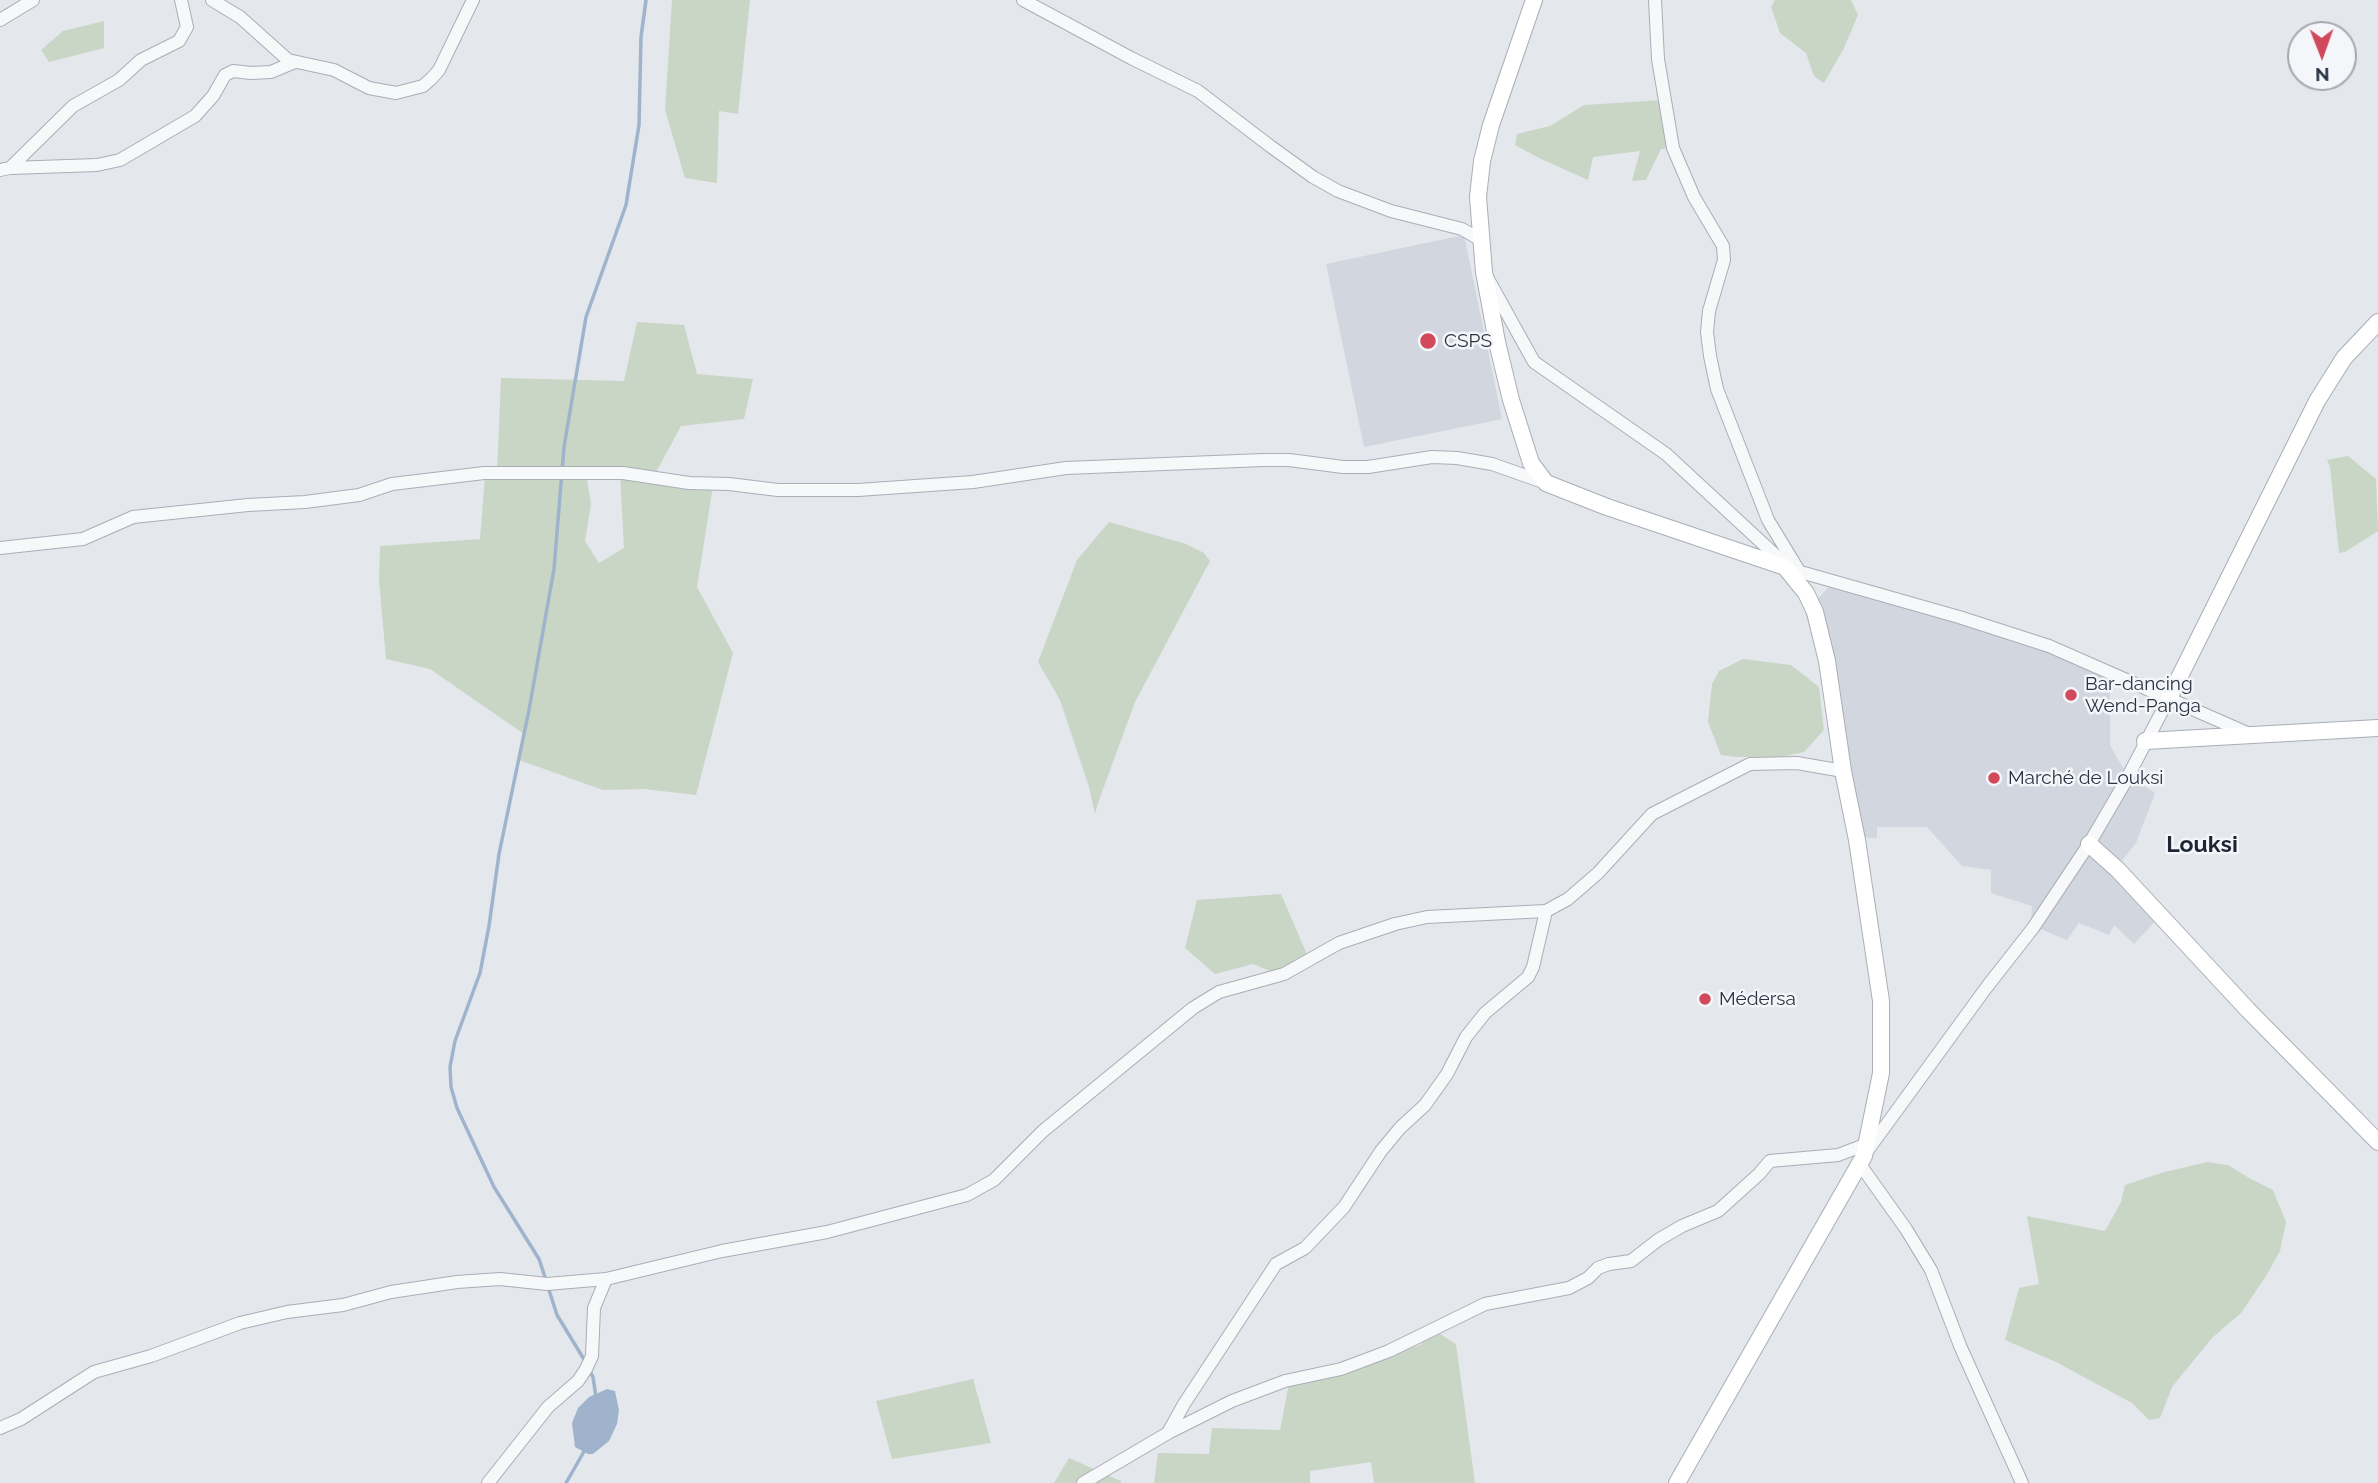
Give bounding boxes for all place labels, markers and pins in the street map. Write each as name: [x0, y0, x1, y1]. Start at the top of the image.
place label: CSPS: [1444, 330, 1492, 352]
marker: CSPS: [1418, 331, 1438, 351]
place label: Bar-dancing Wend-Panga: [2085, 673, 2201, 717]
marker: Bar-dancing Wend-Panga: [2063, 687, 2079, 703]
place label: Marché de Louksi: [2008, 767, 2163, 789]
marker: Marché de Louksi: [1986, 770, 2002, 786]
place label: Médersa: [1719, 988, 1796, 1010]
marker: Médersa: [1697, 991, 1713, 1007]

